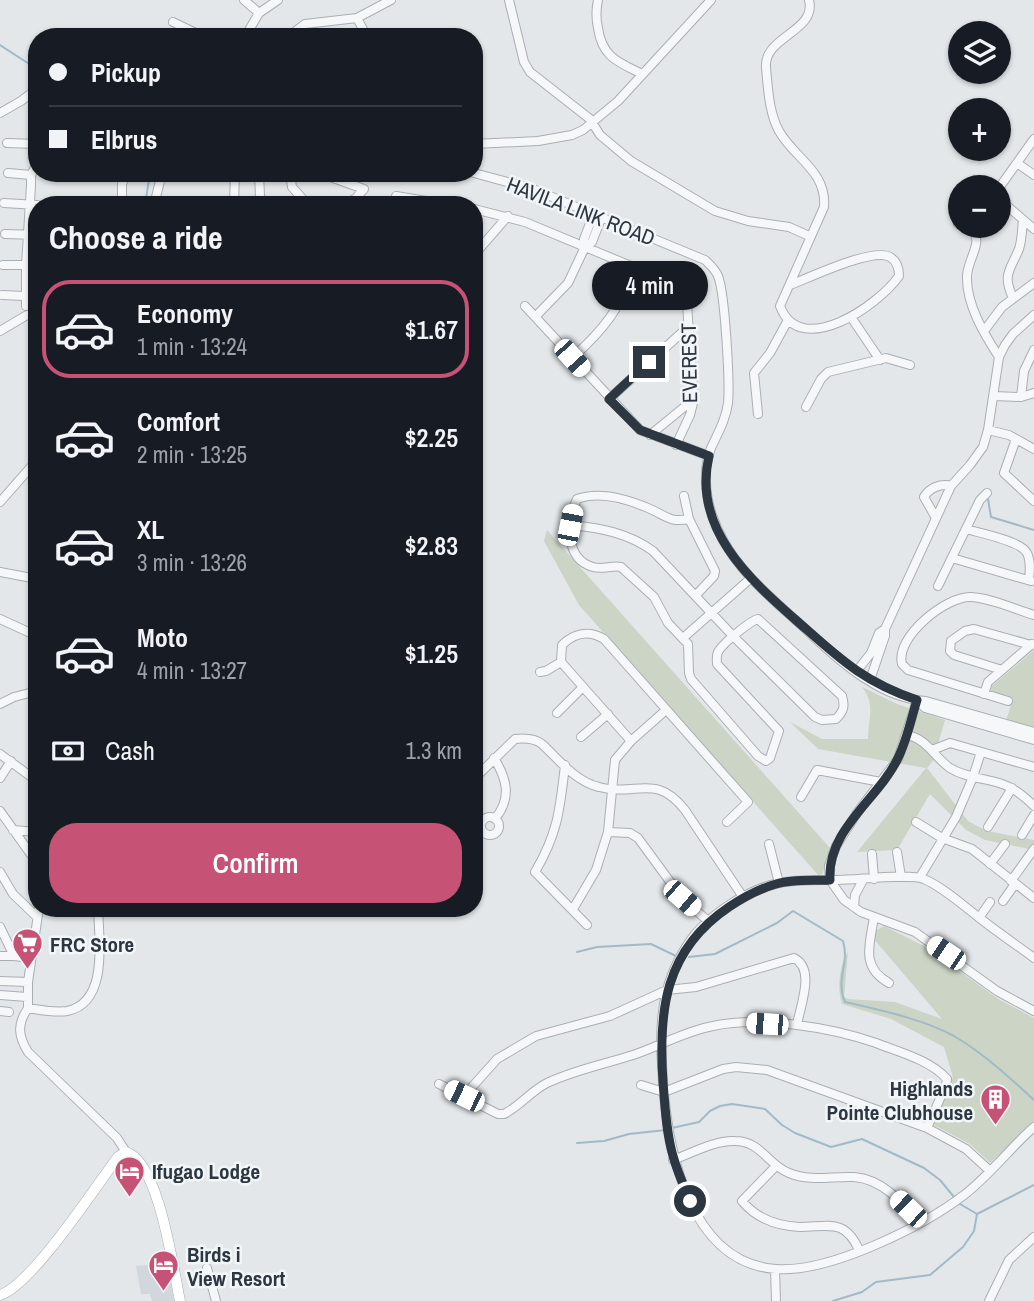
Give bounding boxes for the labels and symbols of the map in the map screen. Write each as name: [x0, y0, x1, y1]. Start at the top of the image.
street label: HAVILA LINK ROAD: [503, 169, 659, 253]
callout: 4 min: [591, 260, 707, 310]
street label: EVEREST: [674, 322, 704, 403]
car: [551, 335, 594, 381]
route end: [633, 346, 665, 378]
car: [556, 502, 585, 548]
car: [660, 876, 705, 920]
supermarket icon: FRC Store: [10, 927, 44, 971]
place label: FRC Store: [50, 930, 134, 959]
car: [923, 933, 970, 973]
car: [746, 1012, 789, 1036]
place label: Highlands Pointe Clubhouse: [827, 1074, 973, 1127]
car: [441, 1077, 488, 1115]
building icon: Highlands Pointe Clubhouse: [979, 1083, 1013, 1127]
hotel icon: Ifugao Lodge: [112, 1154, 146, 1198]
place label: Ifugao Lodge: [152, 1157, 260, 1186]
route start: [674, 1185, 706, 1217]
car: [886, 1187, 931, 1231]
place label: Birds i View Resort: [187, 1240, 286, 1293]
hotel icon: Birds i View Resort: [147, 1249, 181, 1293]

